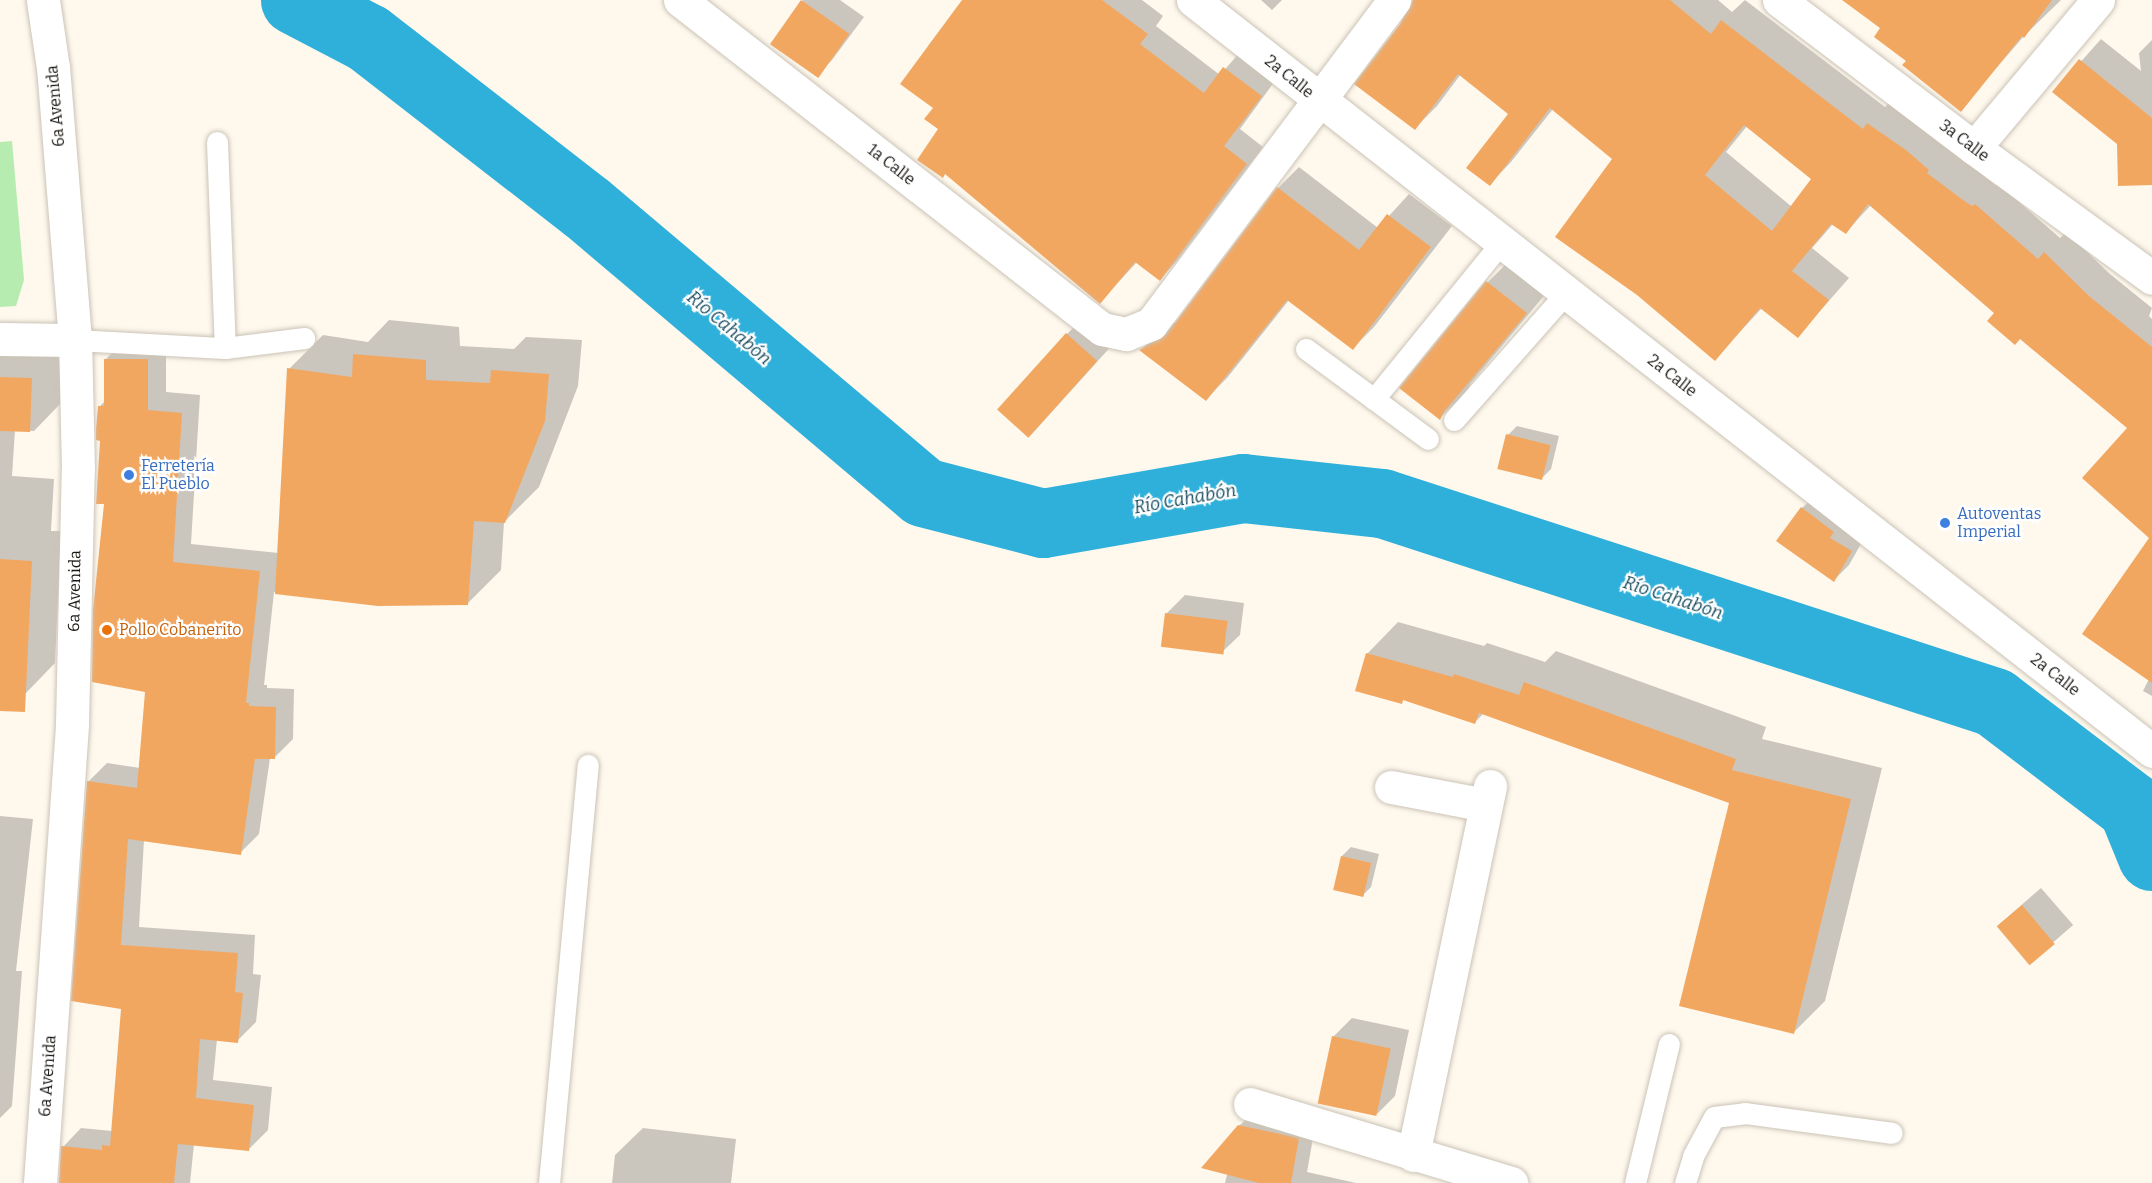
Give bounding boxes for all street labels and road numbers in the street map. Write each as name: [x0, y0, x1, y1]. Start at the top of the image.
street label: 2a Calle: [1261, 51, 1317, 103]
street label: 6a Avenida: [43, 64, 69, 148]
street label: 3a Calle: [1935, 116, 1993, 166]
street label: 1a Calle: [863, 140, 919, 190]
street label: 2a Calle: [1643, 351, 1701, 401]
street label: 6a Avenida: [65, 550, 85, 632]
street label: 2a Calle: [2026, 650, 2084, 700]
street label: 6a Avenida: [36, 1035, 60, 1117]

